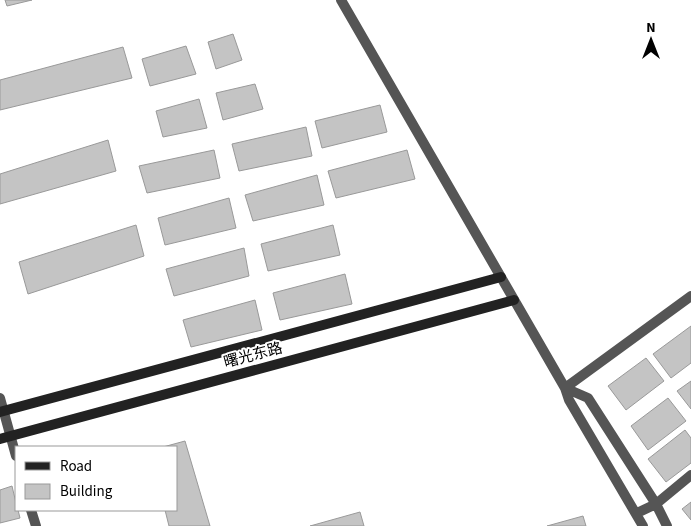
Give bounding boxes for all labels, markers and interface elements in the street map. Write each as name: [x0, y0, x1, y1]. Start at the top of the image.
north arrow: [626, 15, 676, 65]
text: N: [646, 18, 656, 38]
street label: 曙光东路: [221, 338, 285, 373]
legend: [15, 446, 178, 511]
text: Road: [60, 456, 92, 477]
text: Building: [60, 481, 113, 502]

